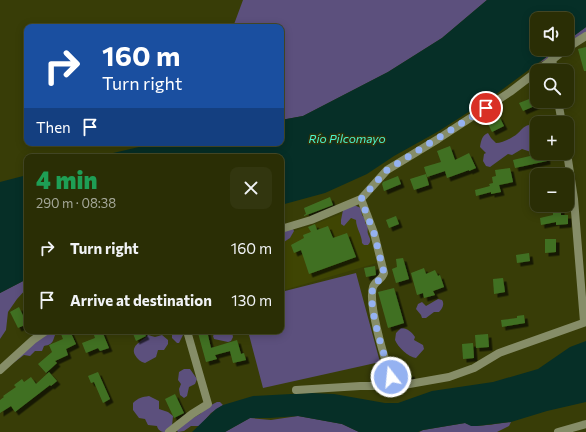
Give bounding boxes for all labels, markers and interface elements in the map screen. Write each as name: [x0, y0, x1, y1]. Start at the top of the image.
map controls: [530, 12, 574, 212]
button: sound: [530, 12, 574, 56]
text: 160 m: [102, 38, 180, 72]
icon: right: [36, 40, 88, 92]
button: search: [530, 64, 574, 108]
text: Turn right: [102, 72, 182, 94]
pin: [469, 91, 503, 125]
icon: arrive: [475, 97, 497, 119]
icon: arrive: [79, 116, 101, 138]
button: +: [530, 116, 574, 160]
text: Then: [36, 118, 71, 136]
water label: Río Pilcomayo: [308, 131, 386, 145]
text: 4 min: [36, 165, 97, 194]
button: close: [230, 167, 272, 209]
button: −: [530, 168, 574, 212]
text: 290 m · 08:38: [36, 195, 116, 211]
icon: right: [36, 237, 58, 259]
text: Turn right: [70, 239, 139, 257]
text: 160 m: [231, 239, 272, 257]
icon: arrive: [36, 289, 58, 311]
text: Arrive at destination: [70, 291, 212, 309]
text: 130 m: [231, 291, 272, 309]
position arrow: [370, 356, 412, 398]

